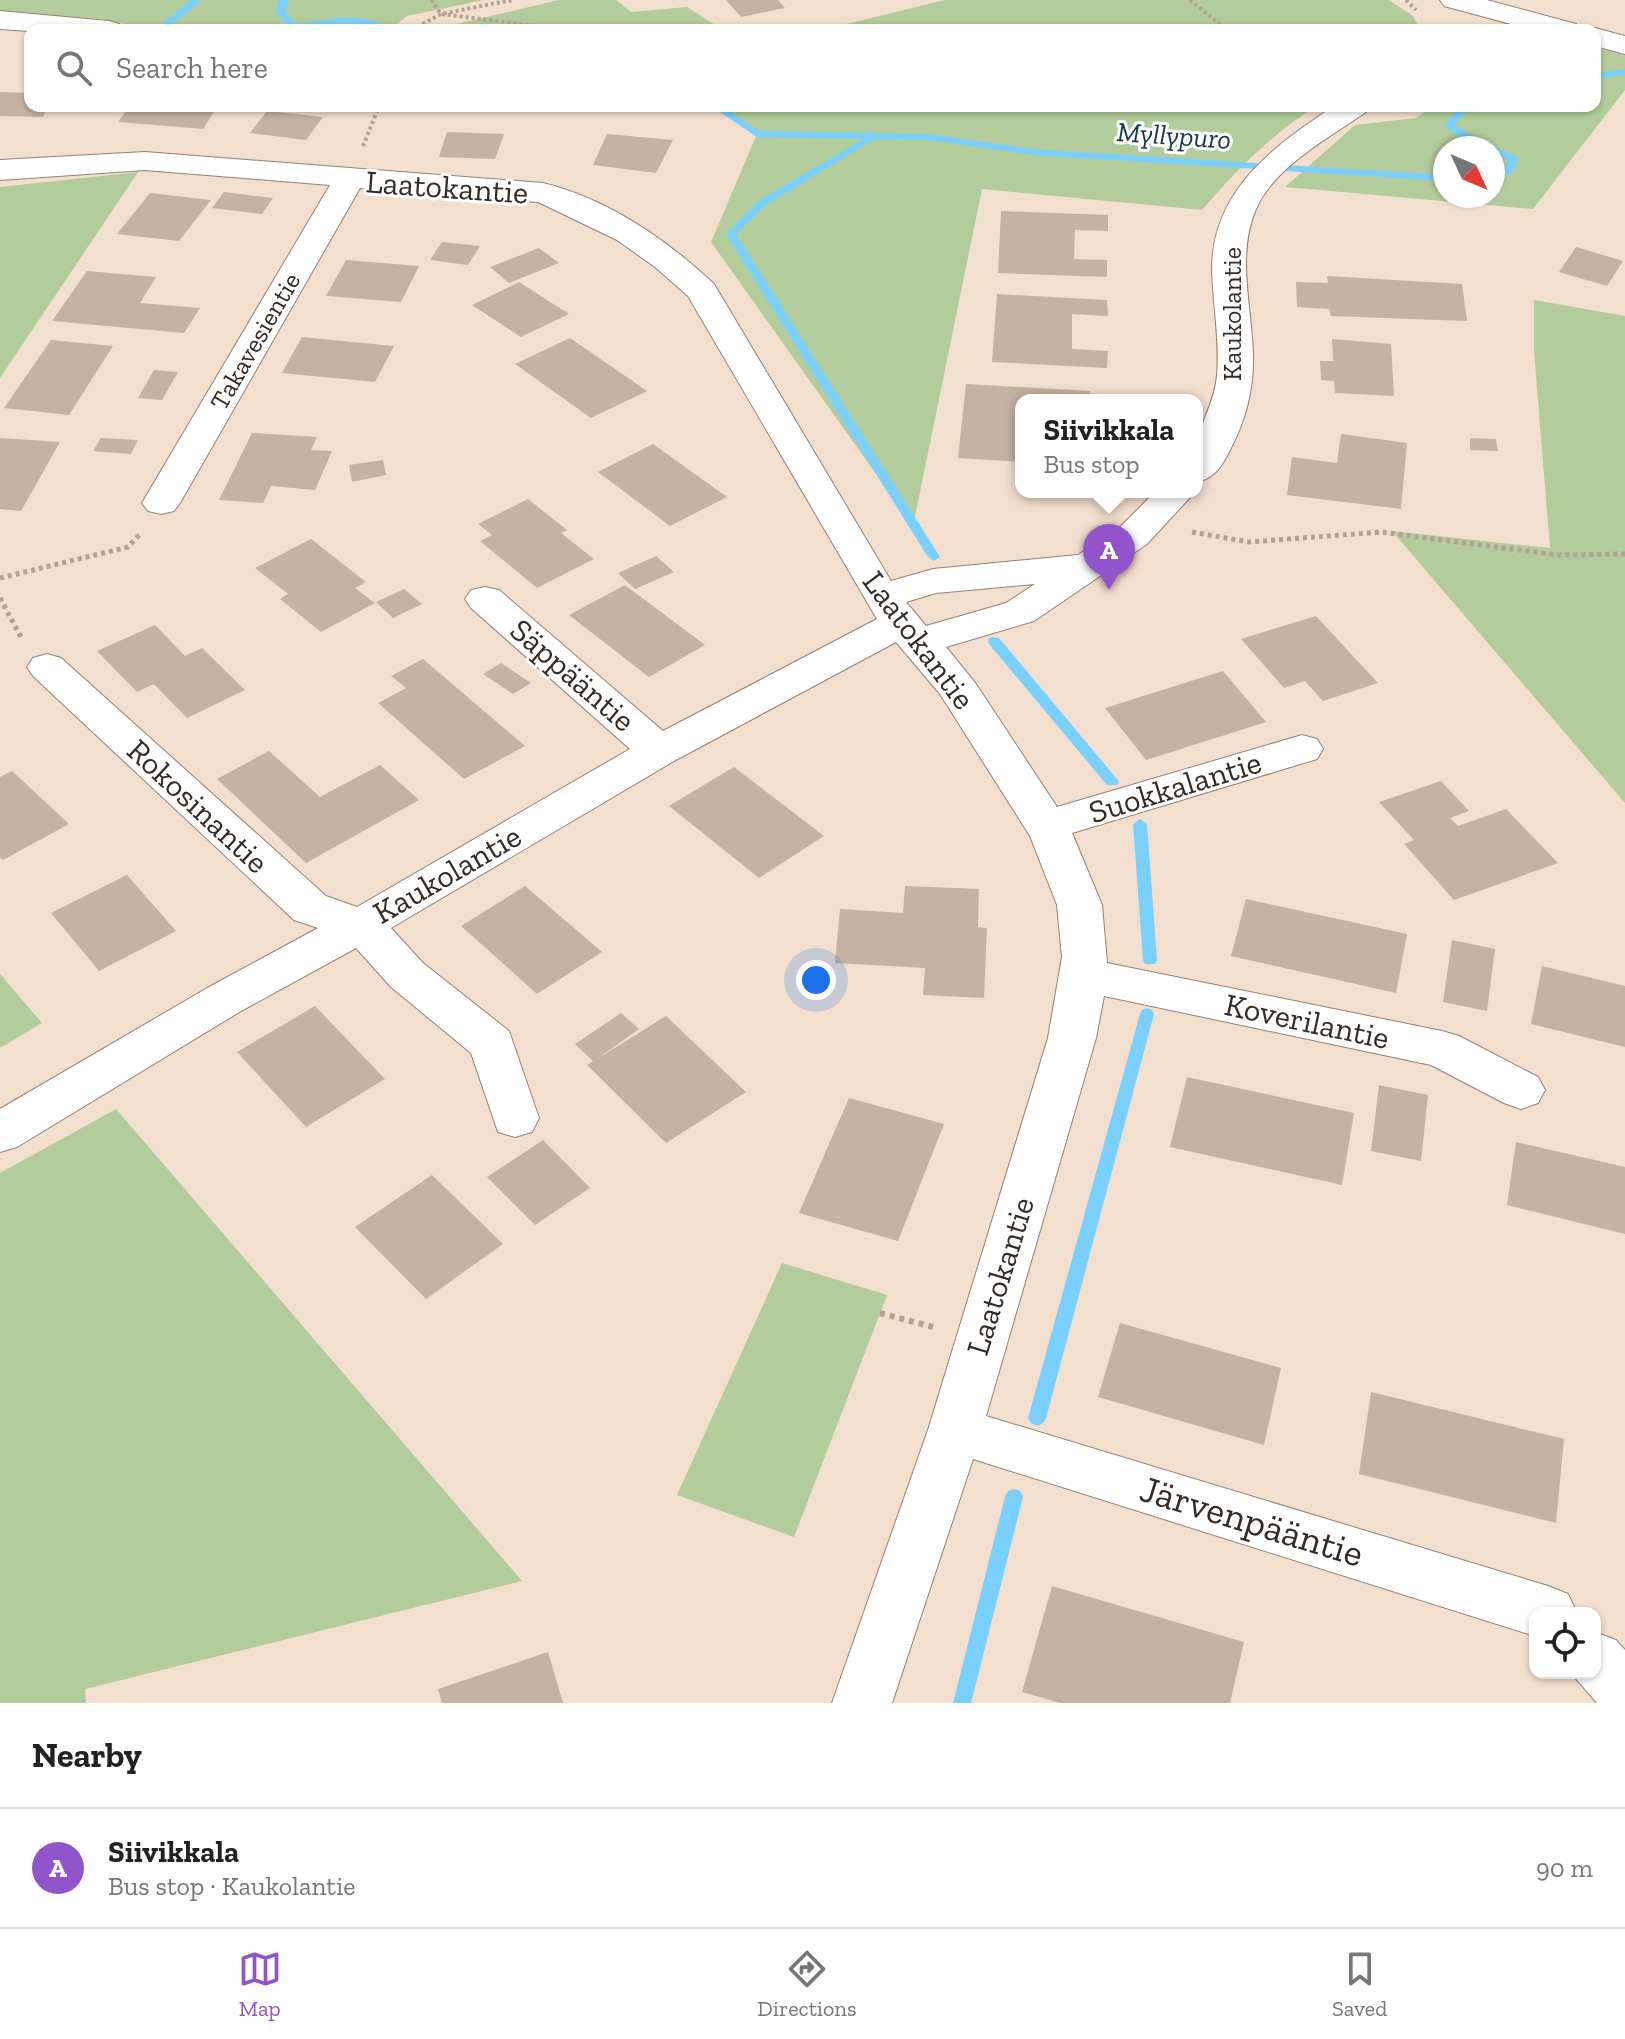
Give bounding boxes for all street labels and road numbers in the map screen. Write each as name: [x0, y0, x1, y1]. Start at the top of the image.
street label: Laatokantie: [364, 162, 530, 212]
street label: Kaukolantie: [1216, 247, 1248, 381]
street label: Takavesientie: [203, 267, 307, 415]
street label: Laatokantie: [855, 563, 983, 717]
street label: Säppääntie: [503, 611, 643, 739]
street label: Rokosinantie: [119, 731, 277, 881]
street label: Suokkalantie: [1084, 743, 1266, 831]
street label: Kaukolantie: [366, 816, 528, 932]
street label: Koverilantie: [1221, 985, 1393, 1057]
street label: Laatokantie: [958, 1193, 1042, 1359]
street label: Järvenpääntie: [1135, 1465, 1369, 1577]

